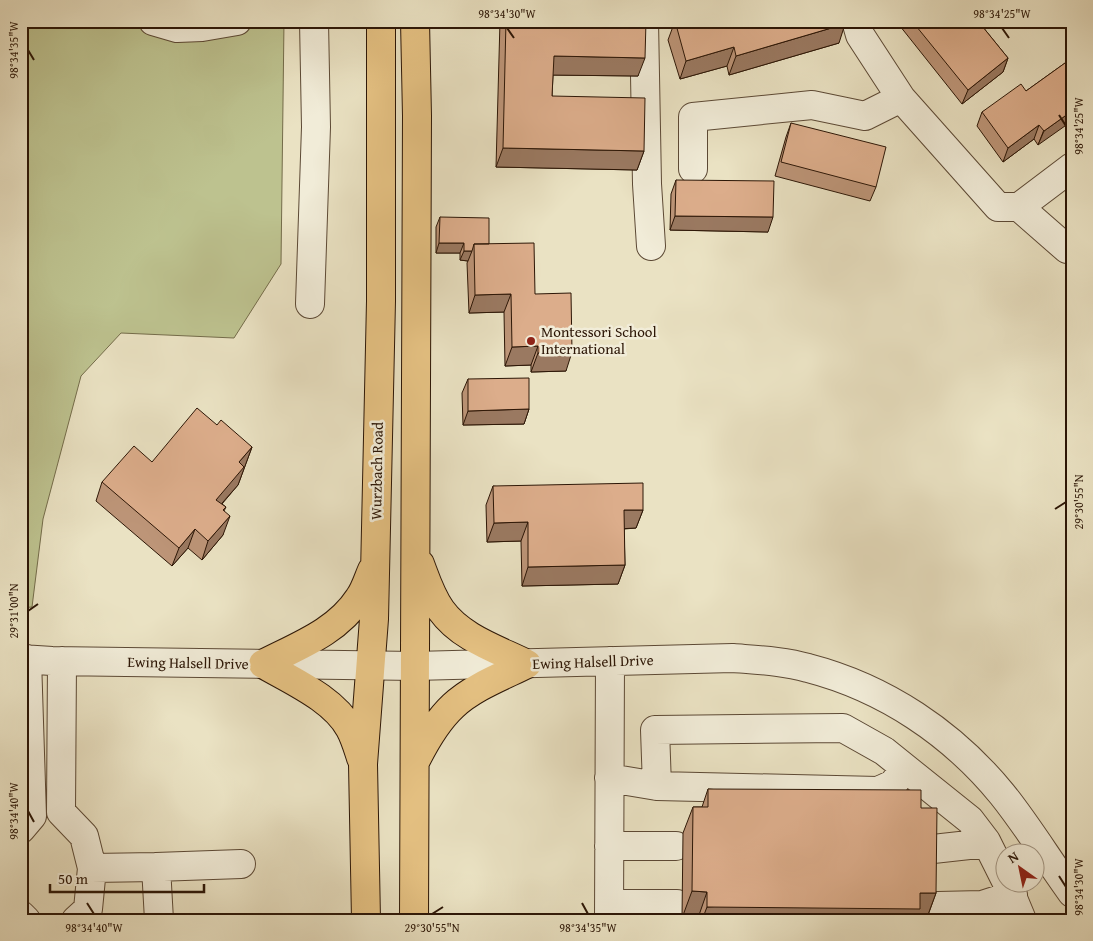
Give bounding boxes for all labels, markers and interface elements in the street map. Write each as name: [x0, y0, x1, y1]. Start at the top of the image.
text: 98°34'30"W: [478, 5, 537, 22]
text: 98°34'25"W: [973, 5, 1032, 22]
text: 98°34'35"W: [5, 20, 22, 79]
text: 98°34'25"W: [1070, 96, 1087, 155]
place label: Montessori School International: [541, 321, 657, 359]
marker: Montessori School International: [525, 335, 537, 347]
street label: Wurzbach Road: [365, 422, 388, 520]
text: 29°30'55"N: [1070, 474, 1087, 530]
text: 29°31'00"N: [5, 583, 22, 639]
street label: Ewing Halsell Drive: [532, 649, 654, 674]
street label: Ewing Halsell Drive: [127, 651, 249, 674]
text: 98°34'40"W: [5, 781, 22, 840]
north arrow: [996, 844, 1046, 894]
text: N: [1004, 846, 1023, 868]
text: 98°34'30"W: [1070, 857, 1087, 916]
scale bar: [50, 861, 204, 893]
text: 50 m: [58, 868, 89, 889]
text: 98°34'40"W: [65, 919, 124, 936]
text: 29°30'55"N: [404, 919, 460, 936]
text: 98°34'35"W: [559, 919, 618, 936]

